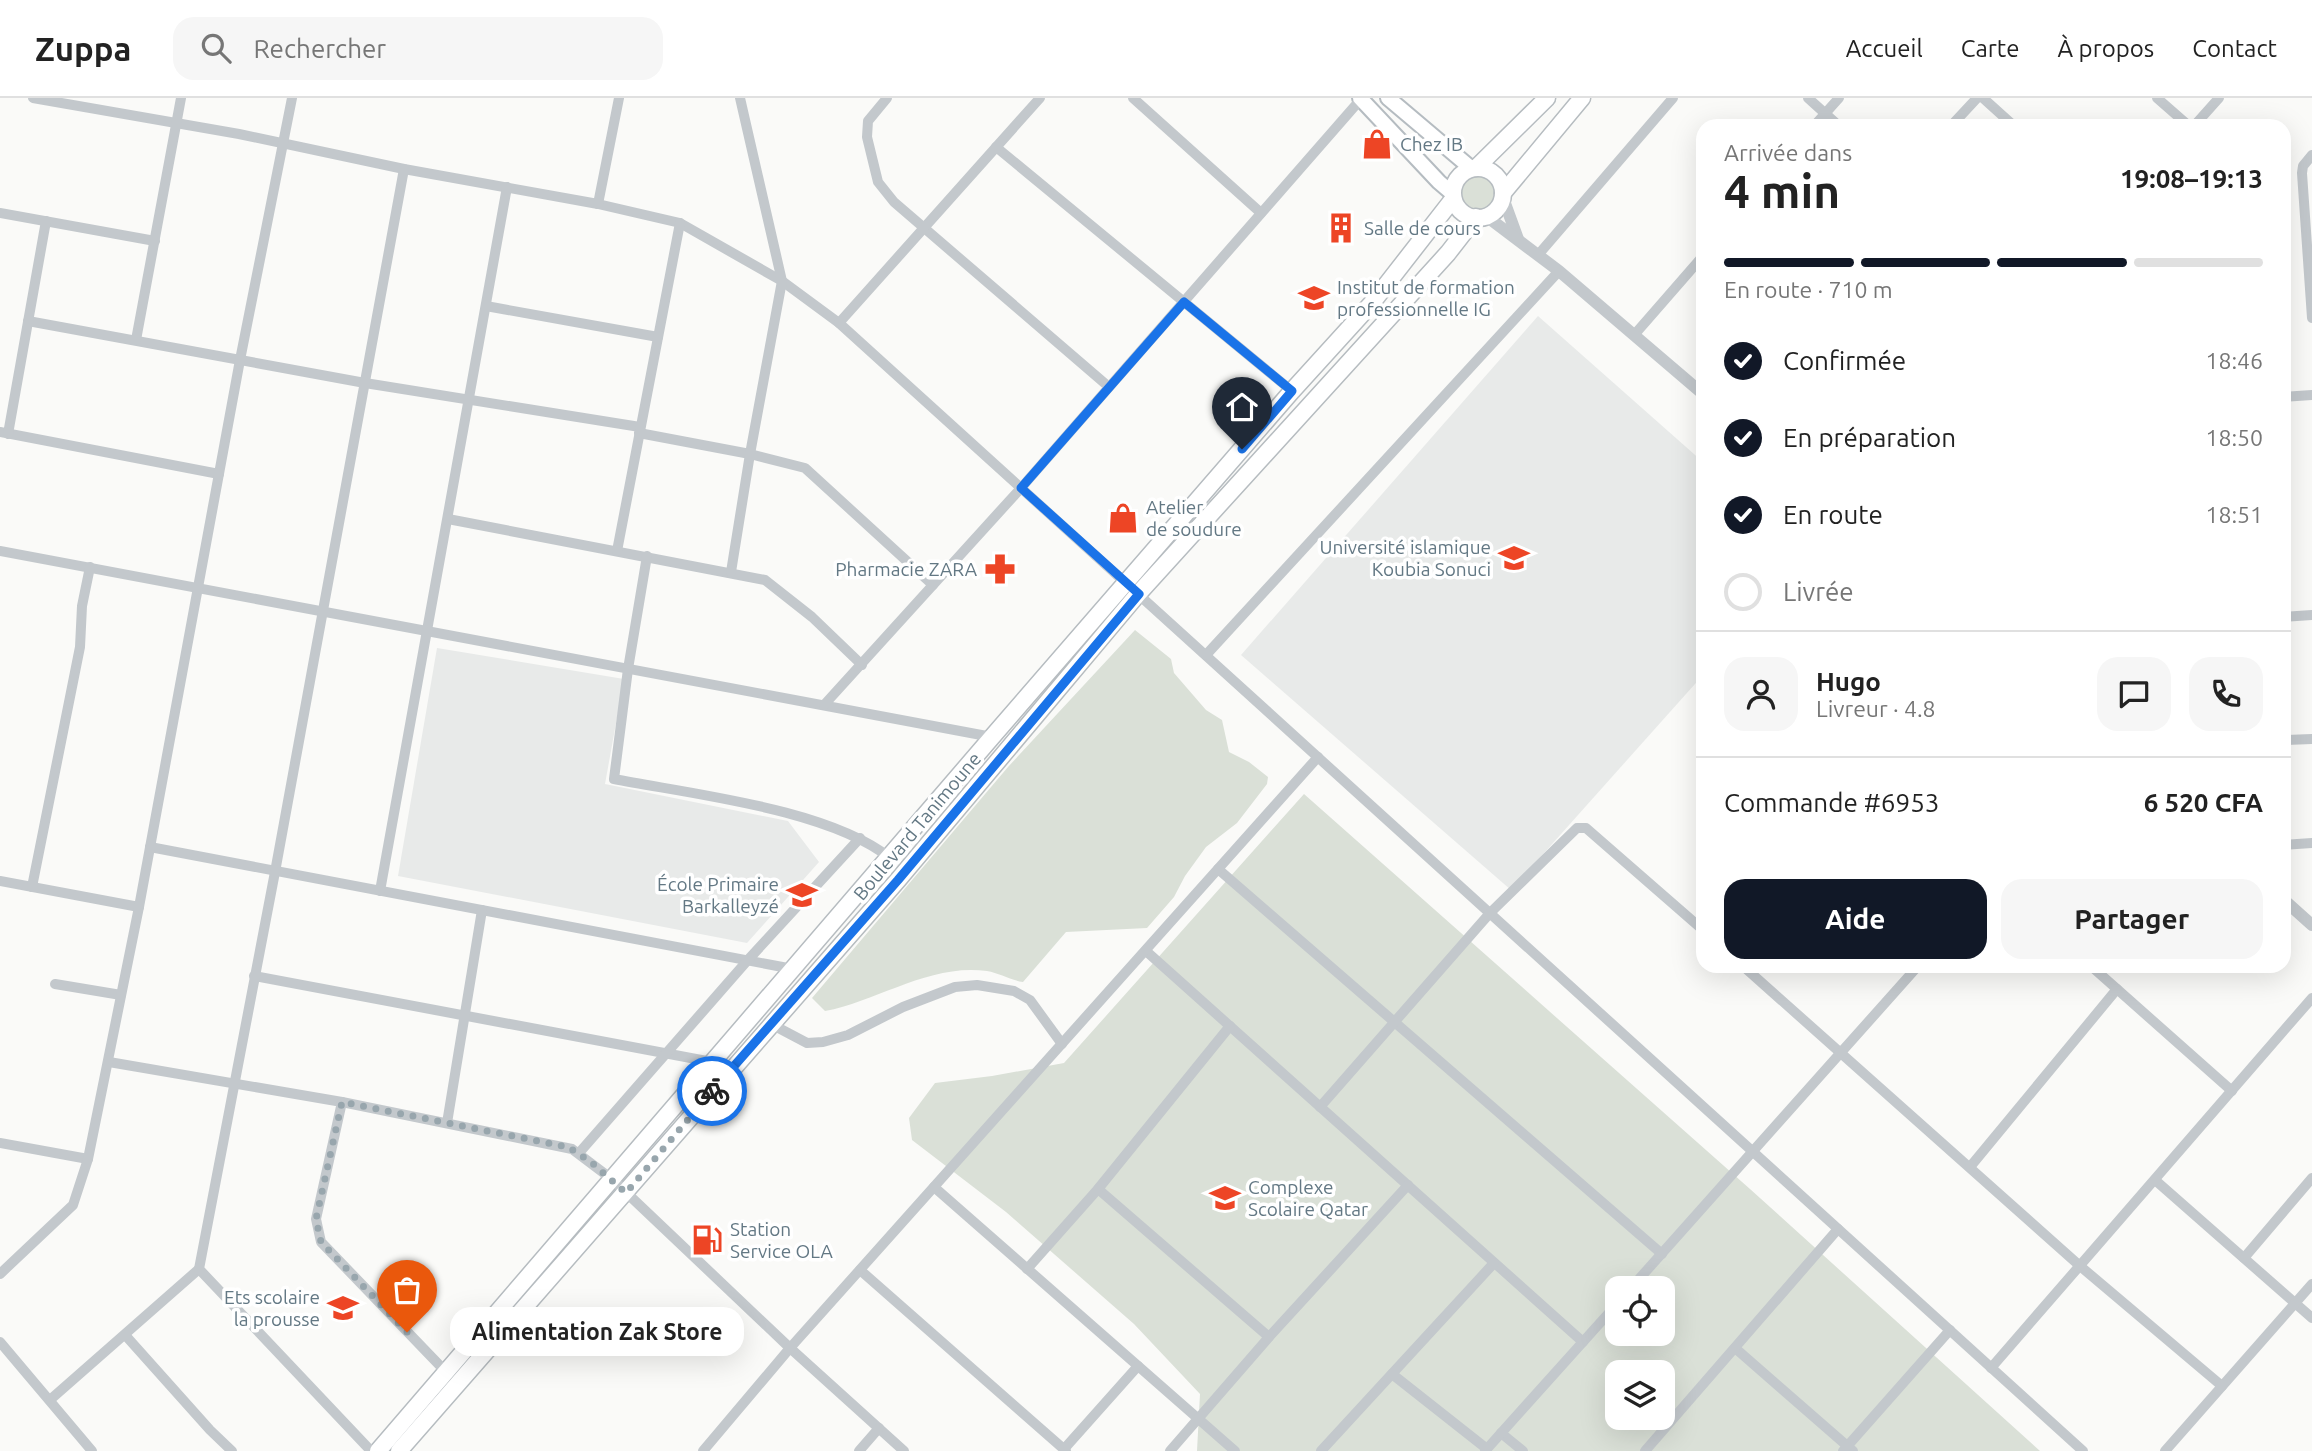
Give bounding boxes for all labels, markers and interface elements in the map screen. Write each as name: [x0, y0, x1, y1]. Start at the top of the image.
search box: [173, 17, 663, 80]
icon: search: [197, 29, 235, 67]
text: Zuppa: [35, 30, 131, 67]
text: Rechercher: [253, 34, 386, 63]
text: Accueil: [1846, 35, 1923, 62]
text: Carte: [1961, 35, 2020, 62]
text: À propos: [2058, 35, 2154, 62]
text: Contact: [2192, 35, 2277, 62]
shop icon: Chez IB: [1360, 127, 1394, 161]
place label: Chez IB: [1400, 133, 1463, 155]
text: Arrivée dans: [1724, 140, 1852, 165]
text: 19:08–19:13: [2120, 164, 2263, 193]
text: 4 min: [1724, 165, 1840, 217]
building icon: Salle de cours: [1324, 211, 1358, 245]
place label: Salle de cours: [1364, 217, 1481, 239]
place label: Institut de formation professionnelle IG: [1337, 276, 1515, 320]
text: En route · 710 m: [1724, 277, 1893, 302]
school or university icon: Institut de formation professionnelle IG: [1297, 281, 1331, 315]
icon: check: [1724, 342, 1762, 380]
text: Confirmée: [1783, 346, 1906, 375]
text: 18:46: [2205, 348, 2263, 373]
pin: [1212, 377, 1272, 449]
icon: home: [1223, 388, 1261, 426]
icon: check: [1724, 419, 1762, 457]
text: En préparation: [1783, 423, 1956, 452]
text: 18:50: [2205, 425, 2263, 450]
place label: Atelier de soudure: [1146, 496, 1242, 540]
icon: check: [1724, 496, 1762, 534]
text: En route: [1783, 500, 1883, 529]
shop icon: Atelier de soudure: [1106, 501, 1140, 535]
text: 18:51: [2205, 502, 2263, 527]
place label: Université islamique Koubia Sonuci: [1319, 536, 1491, 580]
school or university icon: Université islamique Koubia Sonuci: [1497, 541, 1531, 575]
pharmacy icon: Pharmacie ZARA: [983, 552, 1017, 586]
place label: Pharmacie ZARA: [835, 558, 978, 580]
text: Livrée: [1783, 577, 1854, 606]
button: person: [1724, 657, 1798, 731]
button: chat: [2097, 657, 2171, 731]
button: phone: [2189, 657, 2263, 731]
text: Hugo: [1816, 667, 1881, 696]
text: Livreur · 4.8: [1816, 696, 1936, 721]
street label: Boulevard Tanimoune: [849, 748, 985, 904]
text: Commande #6953: [1724, 788, 1940, 817]
text: 6 520 CFA: [2144, 788, 2263, 817]
place label: École Primaire Barkalleyzé: [657, 873, 779, 917]
school or university icon: École Primaire Barkalleyzé: [785, 878, 819, 912]
button: Aide: [1724, 879, 1987, 959]
button: Partager: [2001, 879, 2263, 959]
courier: [677, 1056, 747, 1126]
icon: bike: [693, 1072, 731, 1110]
place label: Complexe Scolaire Qatar: [1248, 1176, 1368, 1220]
school or university icon: Complexe Scolaire Qatar: [1208, 1181, 1242, 1215]
place label: Station Service OLA: [730, 1218, 834, 1262]
fuel station icon: Station Service OLA: [690, 1223, 724, 1257]
pin: [377, 1260, 437, 1332]
icon: bag: [388, 1271, 426, 1309]
map controls: [1605, 1276, 1675, 1430]
button: locate: [1605, 1276, 1675, 1346]
place label: Ets scolaire la prousse: [224, 1286, 320, 1330]
school or university icon: Ets scolaire la prousse: [326, 1291, 360, 1325]
callout: Alimentation Zak Store: [449, 1308, 743, 1356]
text: Alimentation Zak Store: [472, 1319, 722, 1344]
button: layers: [1605, 1360, 1675, 1430]

